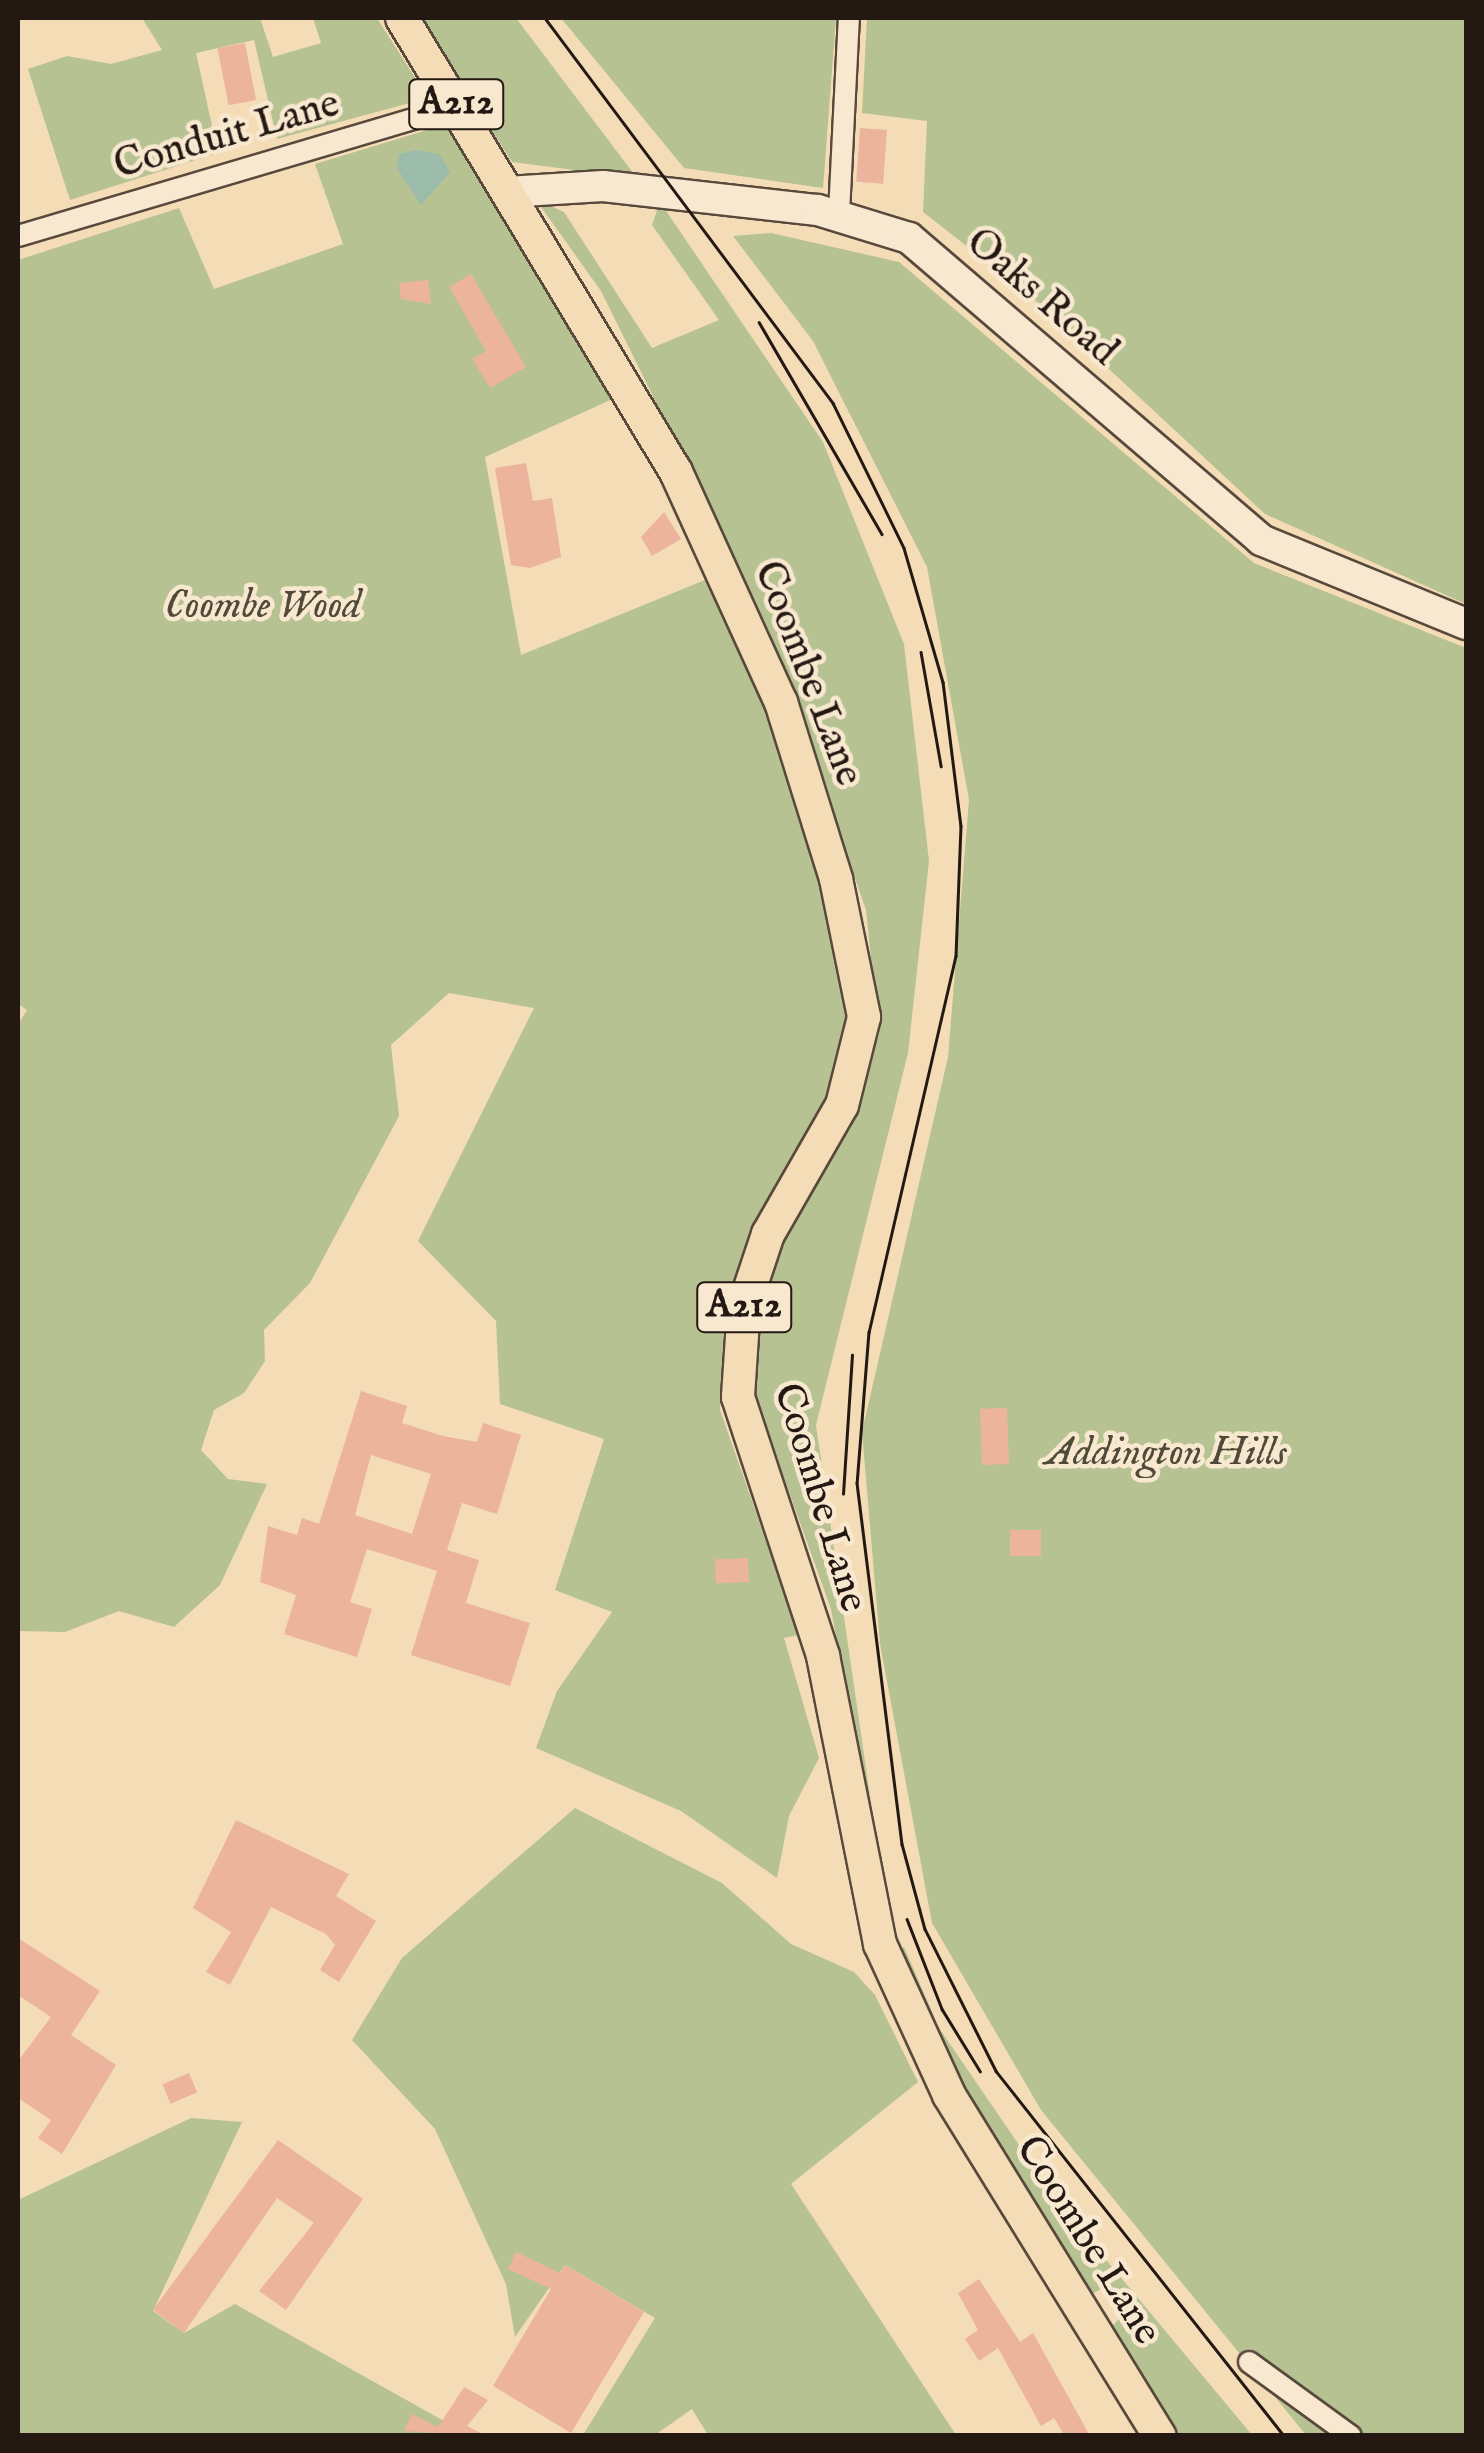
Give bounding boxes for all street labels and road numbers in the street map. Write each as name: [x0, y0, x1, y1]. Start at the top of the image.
road number: A212: [406, 71, 506, 137]
street label: Conduit Lane: [109, 81, 345, 191]
street label: Oaks Road: [955, 219, 1127, 377]
street label: Coombe Lane: [742, 555, 872, 793]
road number: A212: [694, 1274, 794, 1340]
street label: Coombe Lane: [761, 1378, 877, 1618]
street label: Coombe Lane: [1004, 2128, 1170, 2354]

